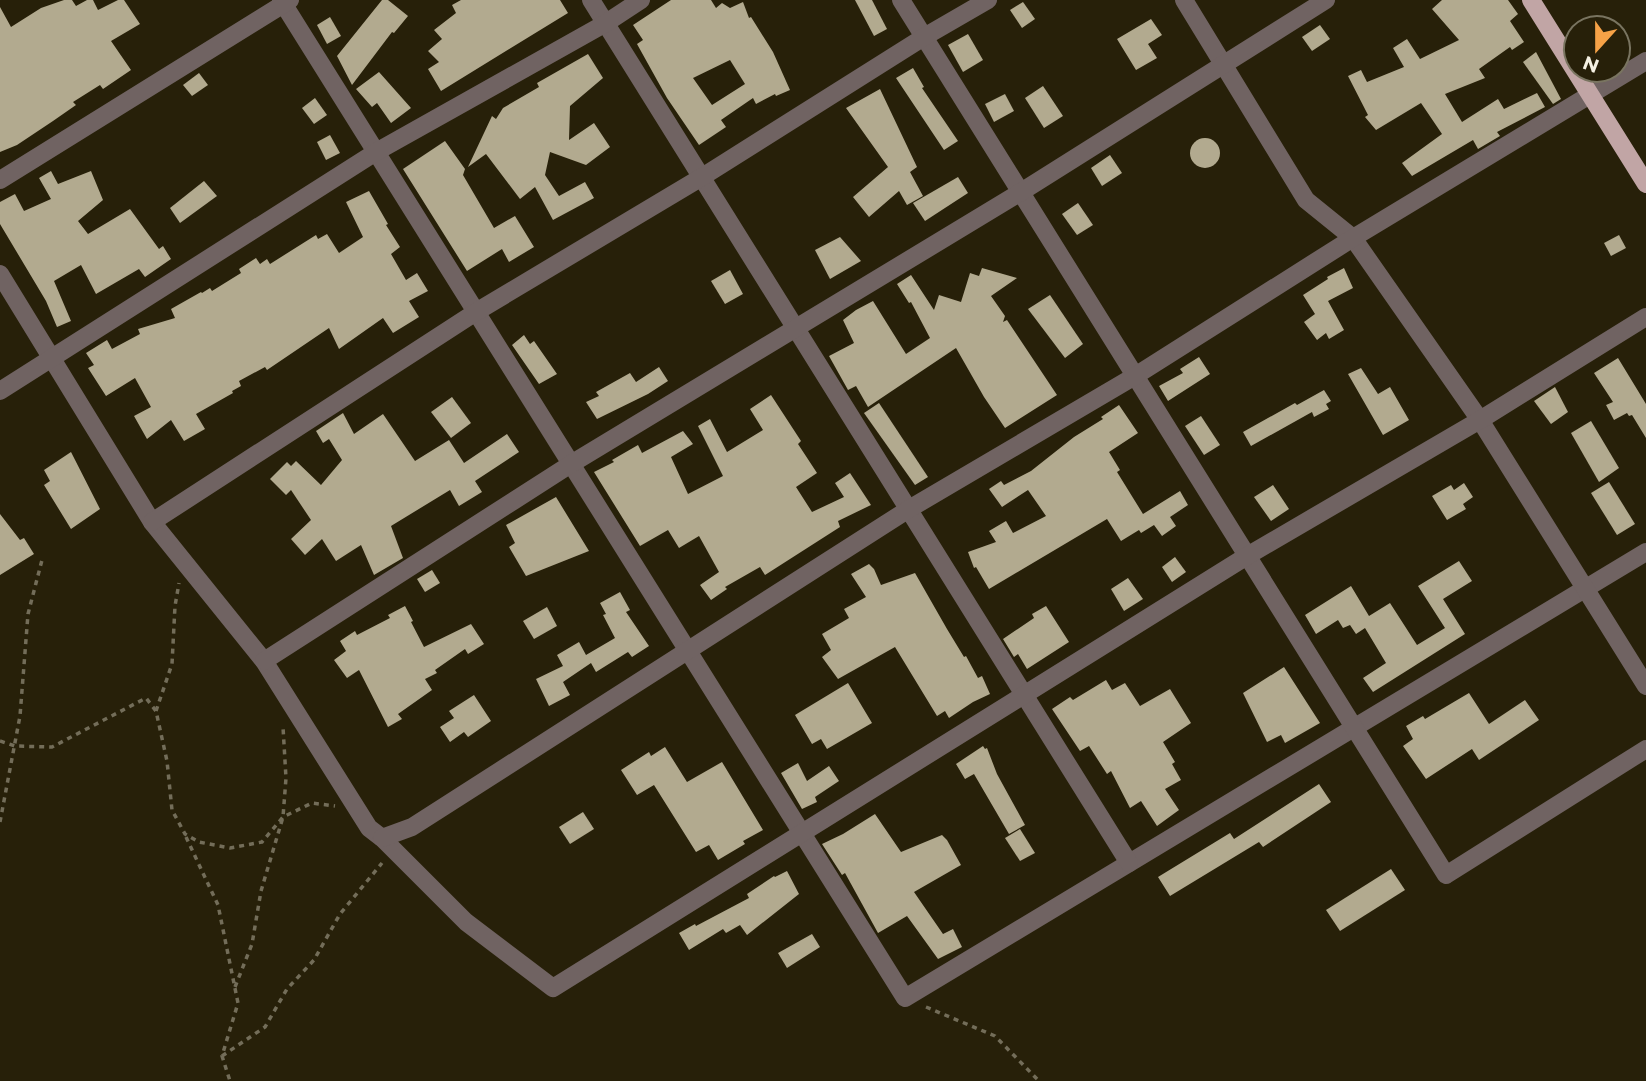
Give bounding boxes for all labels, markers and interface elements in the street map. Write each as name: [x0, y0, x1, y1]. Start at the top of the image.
north arrow: [1562, 14, 1632, 84]
text: N: [1580, 51, 1602, 78]

